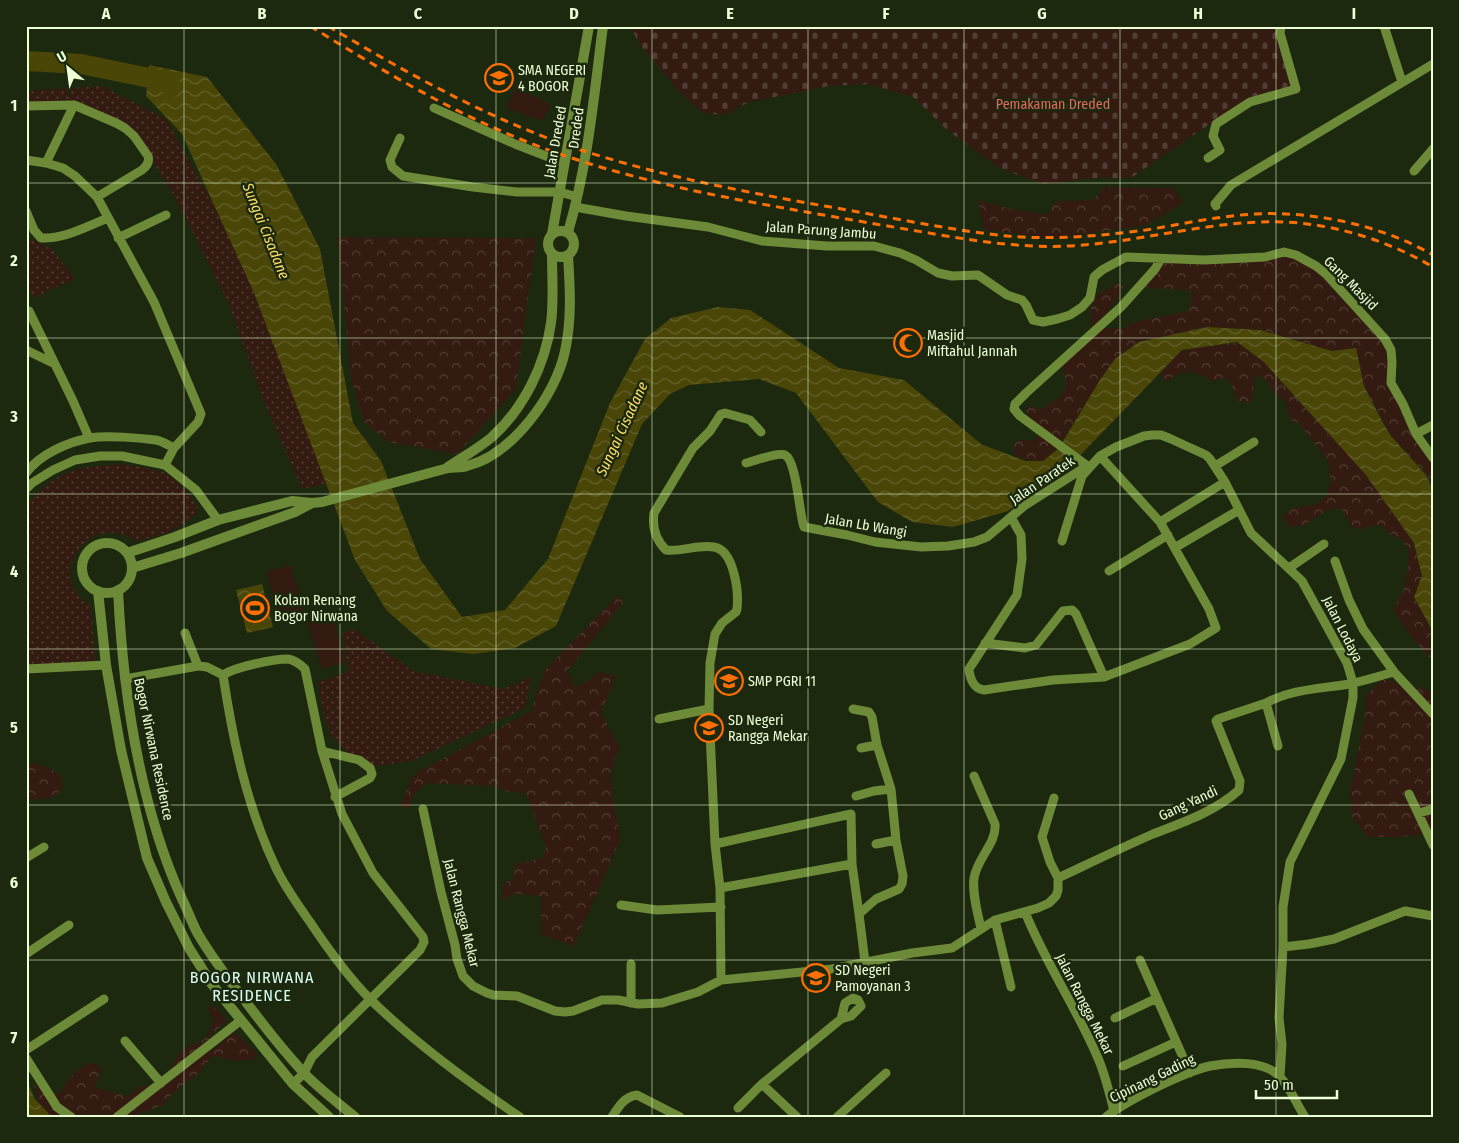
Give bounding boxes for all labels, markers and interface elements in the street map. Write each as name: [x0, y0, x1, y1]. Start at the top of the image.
text: A: [101, 4, 111, 23]
text: B: [258, 4, 267, 23]
text: C: [414, 4, 423, 23]
text: D: [569, 4, 579, 23]
text: E: [726, 4, 734, 23]
text: F: [882, 4, 890, 23]
text: G: [1037, 4, 1047, 23]
text: H: [1193, 4, 1203, 23]
text: I: [1352, 4, 1356, 23]
north arrow: [42, 42, 92, 92]
text: U: [54, 48, 70, 66]
place label: SMA NEGERI 4 BOGOR: [518, 62, 586, 95]
school or university icon: SMA NEGERI 4 BOGOR: [484, 63, 514, 93]
text: 1: [11, 96, 17, 115]
park label: Pemakaman Dreded: [996, 96, 1110, 113]
street label: Jalan Dreded: [541, 105, 570, 180]
street label: Dreded: [565, 106, 588, 150]
water label: Sungai Cisadane: [238, 179, 293, 282]
street label: Jalan Parung Jambu: [765, 218, 877, 243]
text: 2: [9, 251, 18, 270]
street label: Gang Masjid: [1320, 253, 1381, 314]
place label: Masjid Miftahul Jannah: [927, 327, 1017, 360]
mosque icon: Masjid Miftahul Jannah: [893, 328, 923, 358]
water label: Sungai Cisadane: [592, 379, 652, 480]
text: 3: [9, 407, 18, 426]
street label: Jalan Paratek: [1007, 452, 1078, 508]
street label: Jalan Lb Wangi: [824, 510, 908, 541]
text: 4: [10, 562, 18, 581]
place label: Kolam Renang Bogor Nirwana: [274, 592, 358, 625]
sports icon: Kolam Renang Bogor Nirwana: [240, 593, 270, 623]
street label: Jalan Lodaya: [1319, 593, 1367, 665]
school or university icon: SMP PGRI 11: [714, 666, 744, 696]
place label: SMP PGRI 11: [748, 673, 816, 690]
street label: Bogor Nirwana Residence: [130, 676, 177, 822]
place label: SD Negeri Rangga Mekar: [728, 712, 808, 745]
school or university icon: SD Negeri Rangga Mekar: [694, 713, 724, 743]
text: 5: [10, 718, 18, 737]
street label: Gang Yandi: [1156, 782, 1220, 825]
street label: Jalan Rangga Mekar: [440, 857, 483, 969]
text: 6: [10, 873, 18, 892]
street label: Jalan Rangga Mekar: [1052, 951, 1117, 1058]
place label: SD Negeri Pamoyanan 3: [835, 962, 911, 995]
school or university icon: SD Negeri Pamoyanan 3: [801, 963, 831, 993]
district label: BOGOR NIRWANA RESIDENCE: [190, 968, 314, 1005]
text: 7: [11, 1028, 18, 1047]
street label: Cipinang Gading: [1107, 1050, 1198, 1106]
scale bar: [1256, 1068, 1338, 1100]
text: 50 m: [1264, 1076, 1294, 1094]

